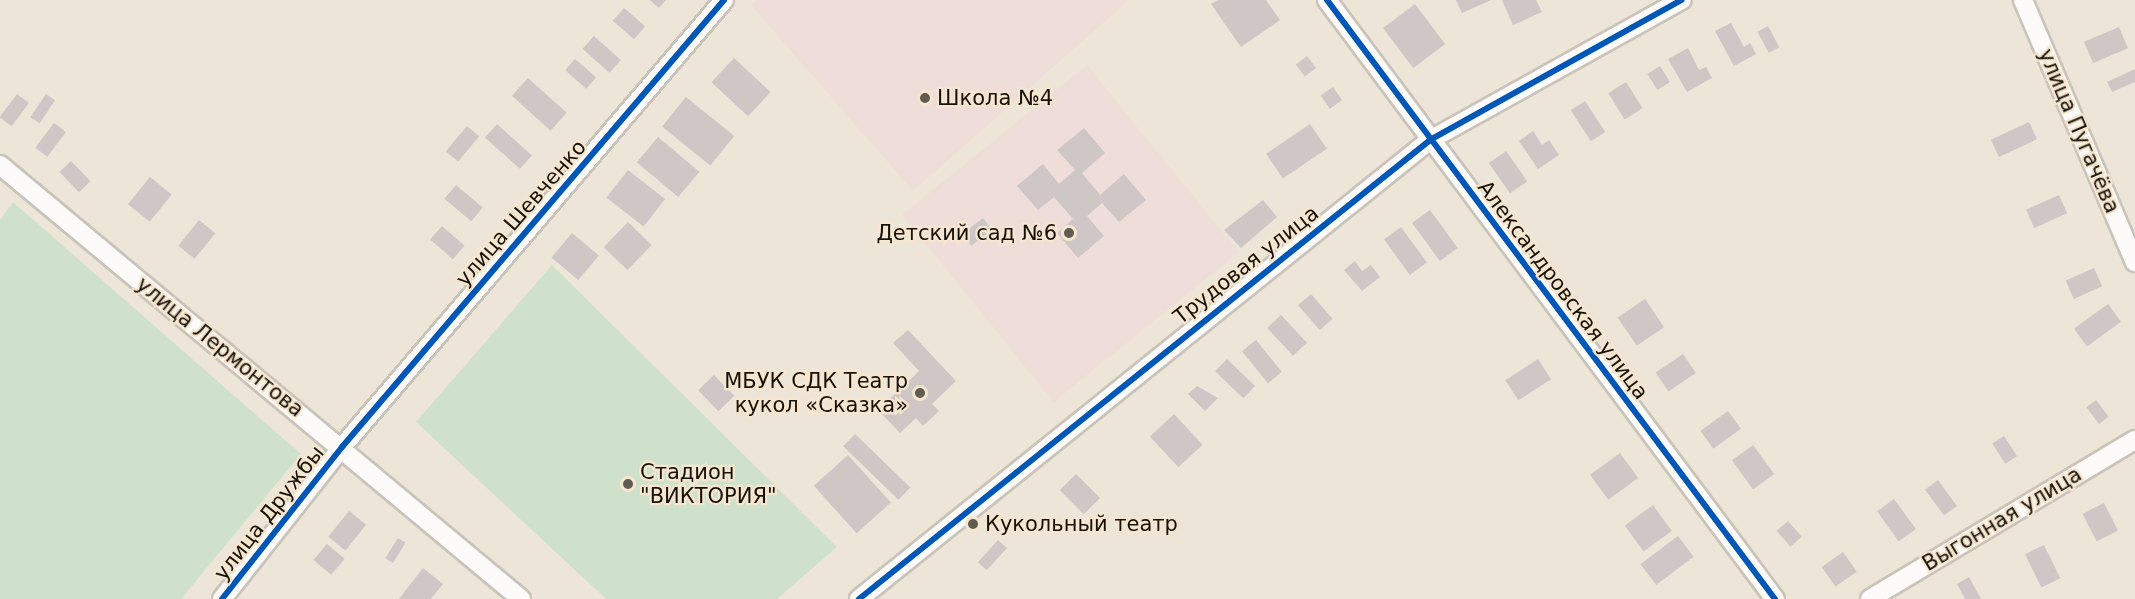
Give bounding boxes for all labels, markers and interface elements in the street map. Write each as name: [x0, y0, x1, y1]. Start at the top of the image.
street label: улица Пугачёва: [2033, 45, 2125, 217]
place label: Школа №4: [937, 85, 1053, 111]
marker: Школа №4: [918, 91, 932, 105]
street label: улица Шевченко: [451, 135, 591, 291]
street label: Александровская улица: [1472, 176, 1654, 404]
street label: Трудовая улица: [1168, 201, 1324, 329]
place label: Детский сад №6: [876, 220, 1057, 246]
marker: Детский сад №6: [1062, 226, 1076, 240]
street label: улица Лермонтова: [131, 272, 309, 422]
place label: МБУК СДК Театр кукол «Сказка»: [724, 368, 908, 418]
marker: МБУК СДК Театр кукол «Сказка»: [913, 386, 927, 400]
street label: улица Дружбы: [209, 441, 329, 585]
place label: Стадион "ВИКТОРИЯ": [640, 459, 777, 509]
street label: Выгонная улица: [1918, 462, 2086, 576]
marker: Стадион "ВИКТОРИЯ": [621, 477, 635, 491]
place label: Кукольный театр: [985, 511, 1178, 537]
marker: Кукольный театр: [966, 517, 980, 531]

